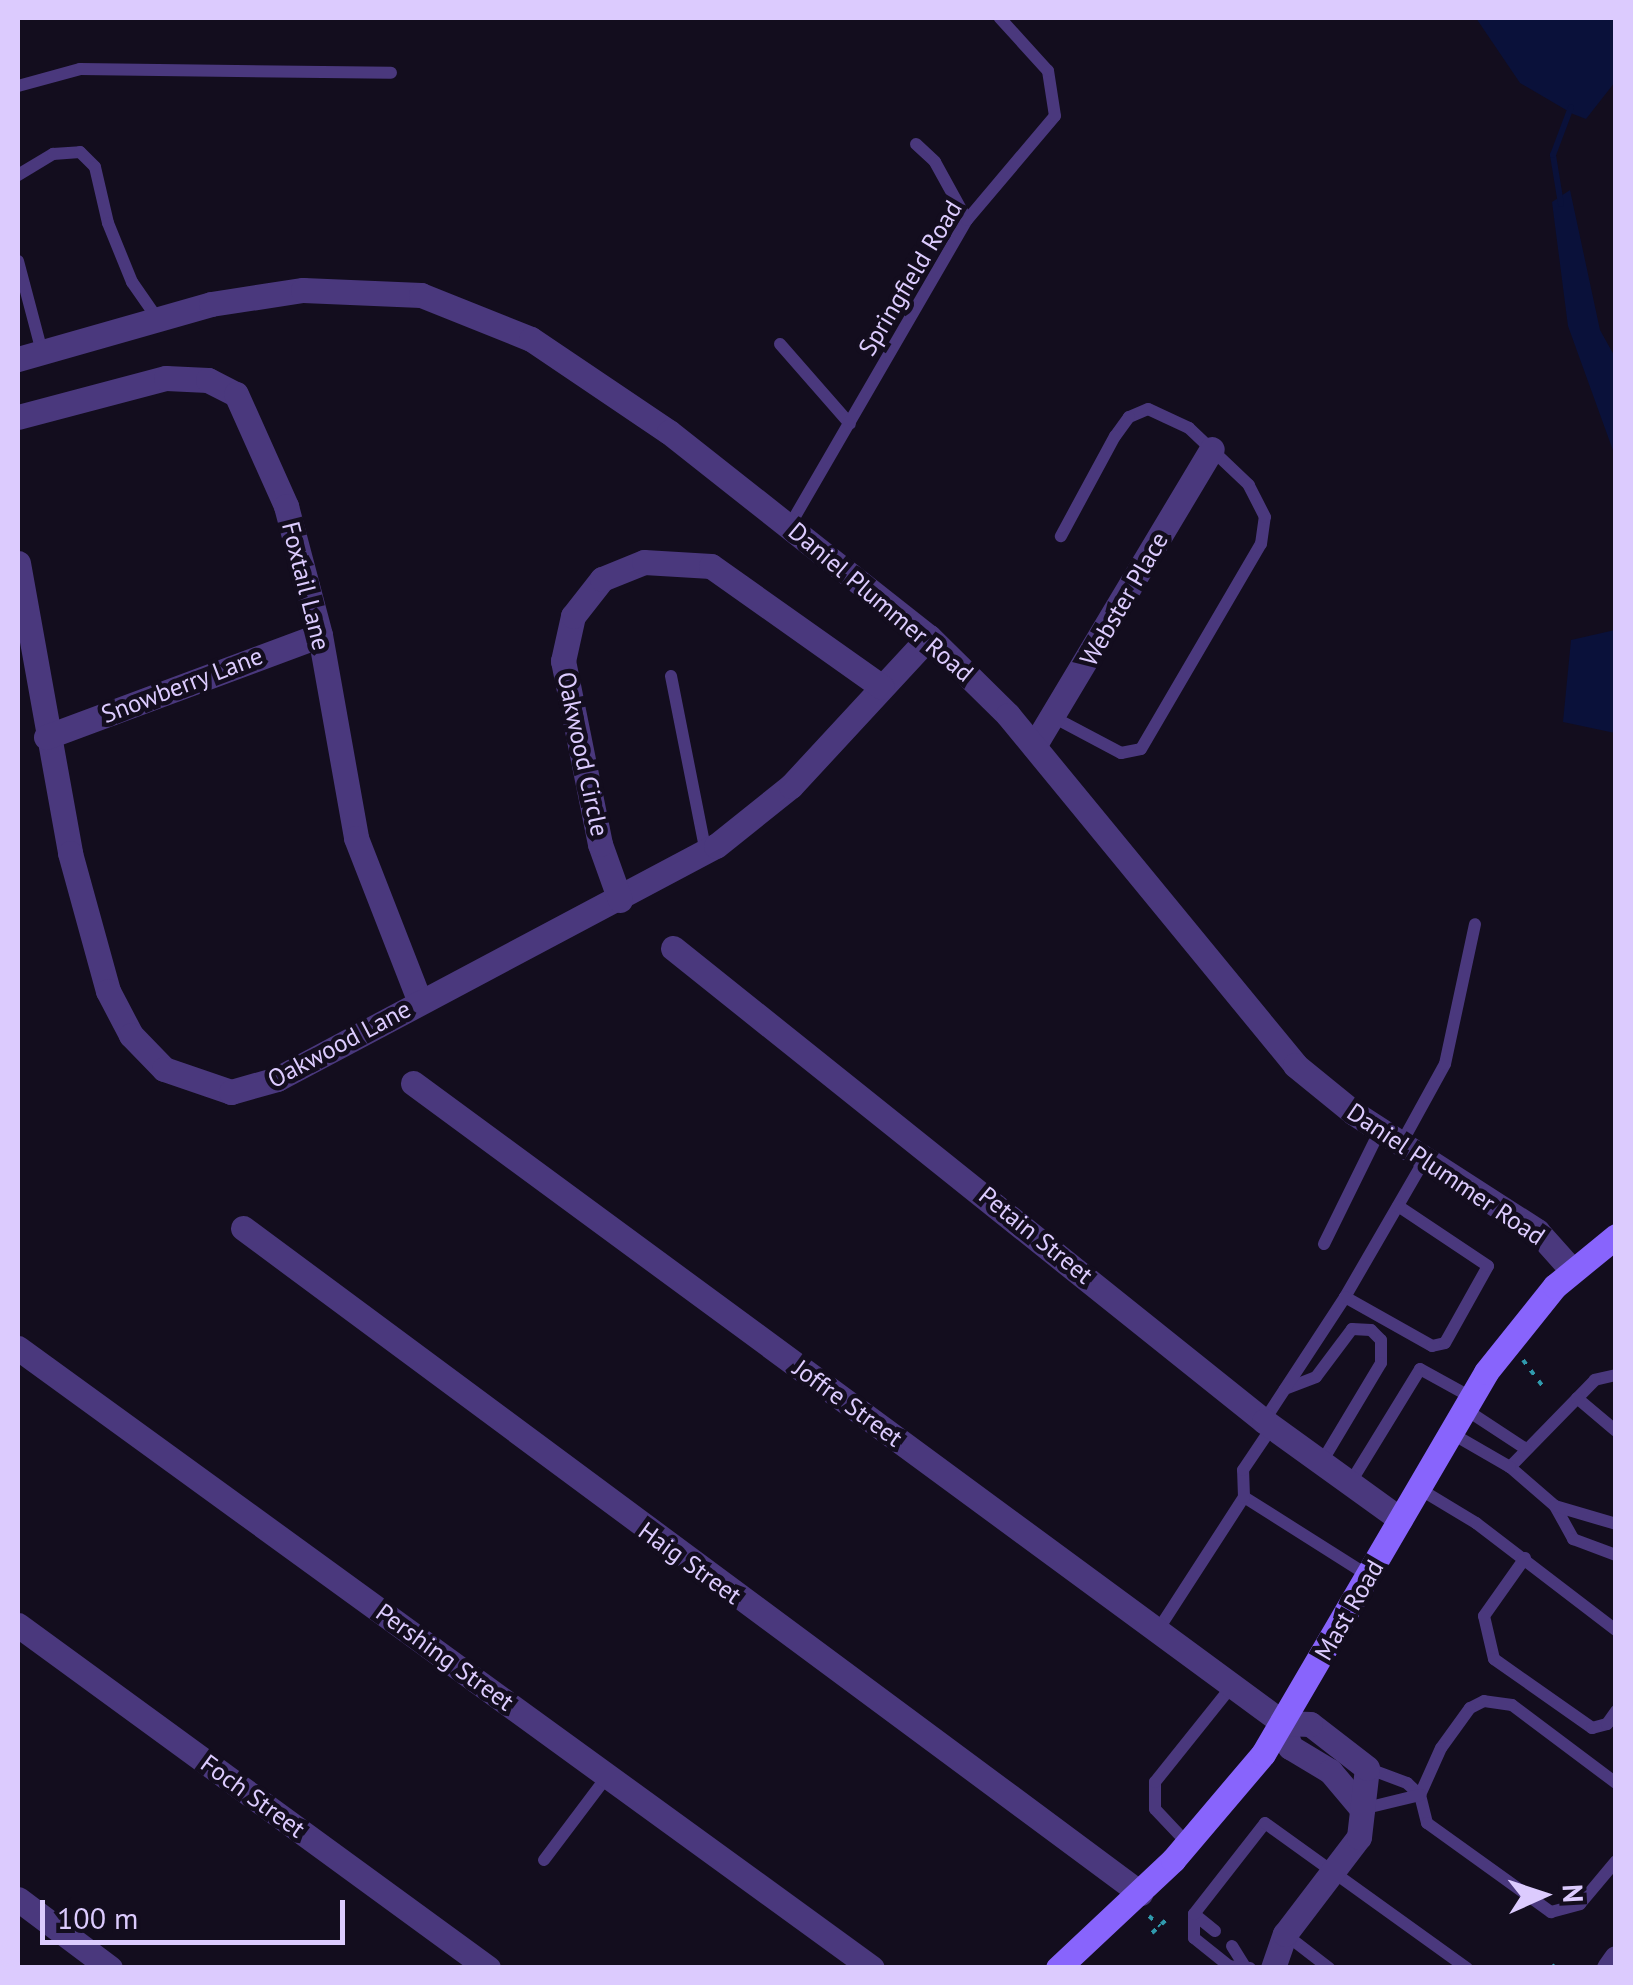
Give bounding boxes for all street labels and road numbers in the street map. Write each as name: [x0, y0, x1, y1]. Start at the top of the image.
street label: Springfield Road: [852, 195, 968, 361]
street label: Daniel Plummer Road: [783, 516, 979, 688]
street label: Foxtail Lane: [276, 519, 336, 653]
street label: Webster Place: [1074, 527, 1174, 671]
street label: Snowberry Lane: [97, 640, 267, 730]
street label: Oakwood Circle: [551, 669, 615, 839]
street label: Oakwood Lane: [262, 994, 416, 1094]
street label: Daniel Plummer Road: [1341, 1097, 1551, 1251]
street label: Petain Street: [973, 1180, 1099, 1290]
street label: Joffre Street: [787, 1353, 909, 1453]
street label: Haig Street: [633, 1516, 747, 1610]
street label: Mast Road: [1308, 1555, 1390, 1665]
street label: Pershing Street: [370, 1597, 520, 1717]
street label: Foch Street: [195, 1748, 311, 1844]

